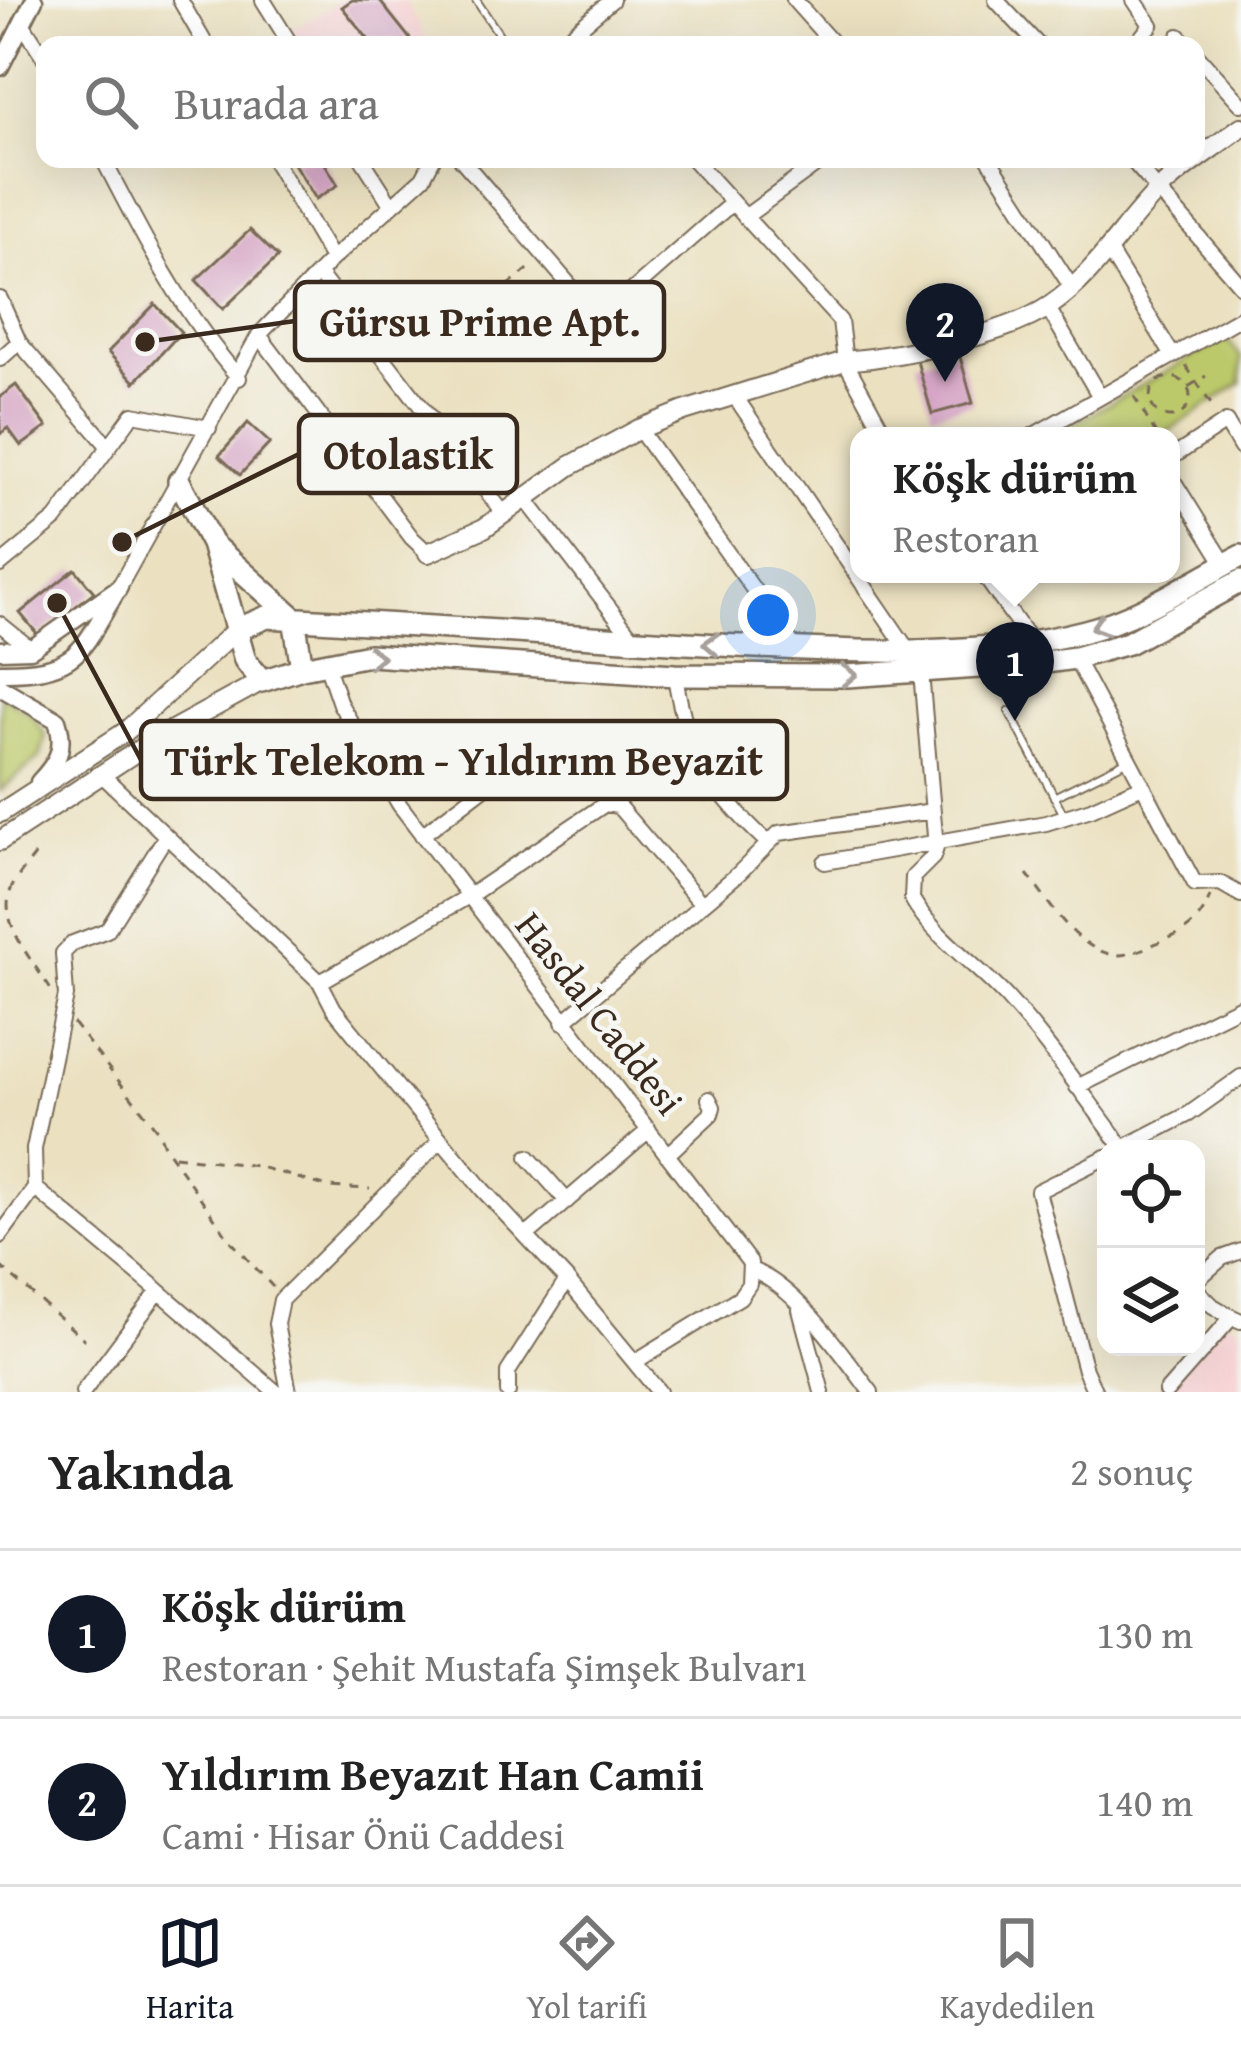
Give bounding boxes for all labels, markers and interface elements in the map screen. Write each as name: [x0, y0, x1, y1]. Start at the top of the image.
search box: [36, 36, 1205, 168]
icon: search: [78, 69, 144, 135]
text: Burada ara: [174, 70, 379, 135]
callout: Gürsu Prime Apt.: [295, 282, 664, 360]
pin: 2: [906, 283, 984, 382]
text: Gürsu Prime Apt.: [319, 290, 641, 351]
callout: Otolastik: [299, 415, 517, 493]
text: Otolastik: [323, 423, 494, 484]
popup: [850, 427, 1180, 583]
text: Köşk dürüm: [893, 444, 1137, 509]
text: Restoran: [893, 509, 1039, 566]
your location: [738, 585, 798, 645]
one-way arrow: [1089, 612, 1110, 637]
pin: 1: [976, 622, 1054, 721]
one-way arrow: [701, 632, 720, 658]
one-way arrow: [367, 644, 385, 670]
one-way arrow: [840, 663, 859, 689]
callout: Türk Telekom - Yıldırım Beyazit: [141, 721, 787, 799]
text: Türk Telekom - Yıldırım Beyazit: [165, 729, 763, 790]
street label: Hasdal Caddesi: [503, 899, 698, 1127]
map controls: [1097, 1140, 1205, 1356]
button: locate: [1097, 1140, 1205, 1248]
button: layers: [1097, 1248, 1205, 1356]
text: Yakında: [48, 1433, 233, 1508]
text: 2 sonuç: [1070, 1442, 1193, 1499]
text: Köşk dürüm: [162, 1573, 406, 1638]
text: 1: [77, 1605, 97, 1662]
text: 130 m: [1096, 1605, 1193, 1662]
text: Restoran · Şehit Mustafa Şimşek Bulvarı: [162, 1638, 807, 1695]
text: Yıldırım Beyazıt Han Camii: [162, 1741, 704, 1806]
text: 2: [77, 1773, 97, 1830]
text: 140 m: [1096, 1773, 1193, 1830]
text: Cami · Hisar Önü Caddesi: [162, 1806, 565, 1863]
tab: Harita: [146, 1910, 234, 2030]
tab: Yol tarifi: [526, 1910, 647, 2030]
tab: Kaydedilen: [940, 1910, 1095, 2030]

